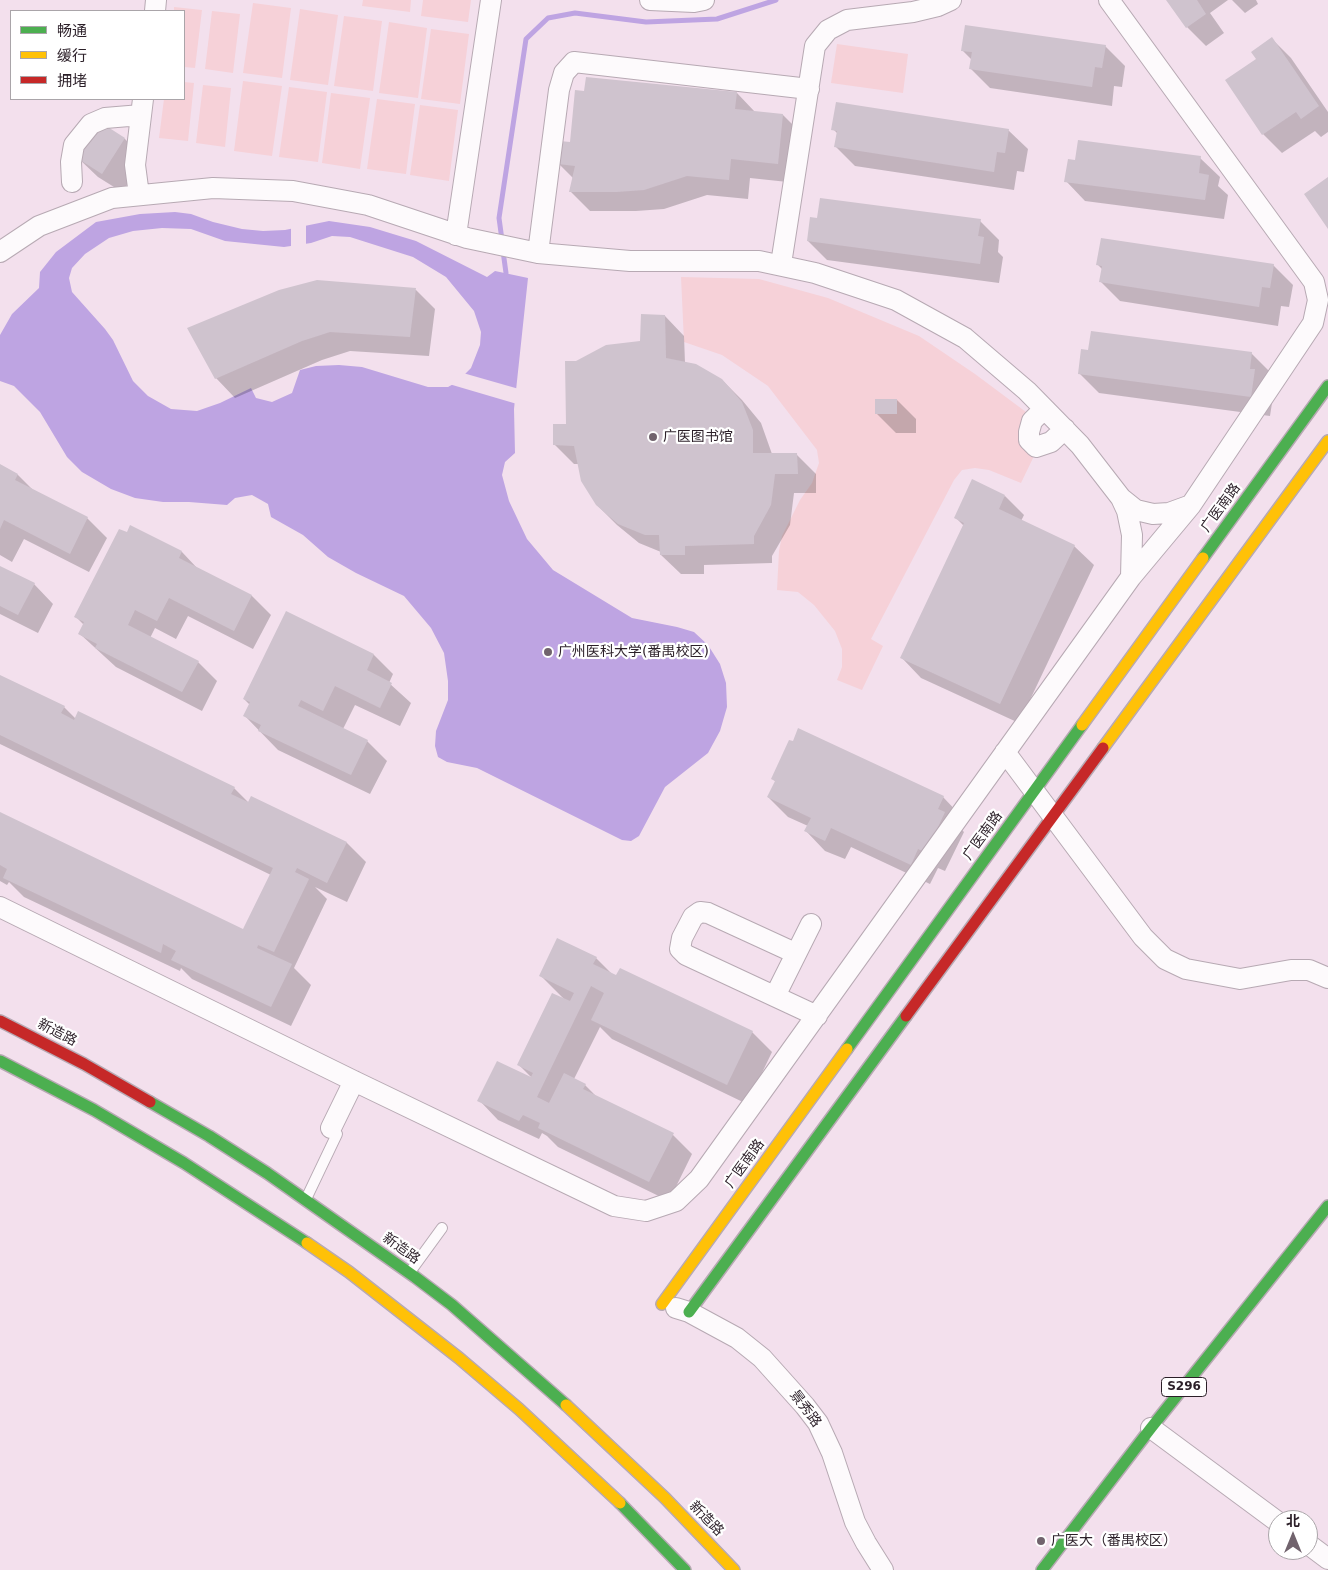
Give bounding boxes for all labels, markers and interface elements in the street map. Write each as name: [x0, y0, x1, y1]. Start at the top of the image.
legend: [10, 10, 185, 100]
text: 畅通: [57, 22, 87, 40]
text: 缓行: [57, 47, 87, 65]
text: 拥堵: [57, 72, 87, 90]
place label: 广医图书馆: [663, 429, 733, 445]
marker: 广医图书馆: [647, 431, 659, 443]
street label: 广医南路: [1198, 480, 1244, 536]
place label: 广州医科大学(番禺校区): [558, 644, 709, 660]
marker: 广州医科大学(番禺校区): [542, 646, 554, 658]
street label: 广医南路: [960, 808, 1006, 864]
street label: 新造路: [34, 1016, 80, 1050]
street label: 广医南路: [722, 1136, 768, 1192]
street label: 新造路: [379, 1230, 423, 1268]
road number: S296: [1162, 1378, 1206, 1396]
street label: 景秀路: [786, 1387, 824, 1431]
street label: 新造路: [685, 1498, 727, 1540]
north arrow: [1268, 1510, 1318, 1560]
text: 北: [1286, 1513, 1300, 1529]
place label: 广医大（番禺校区）: [1051, 1533, 1177, 1549]
marker: 广医大（番禺校区）: [1035, 1535, 1047, 1547]

